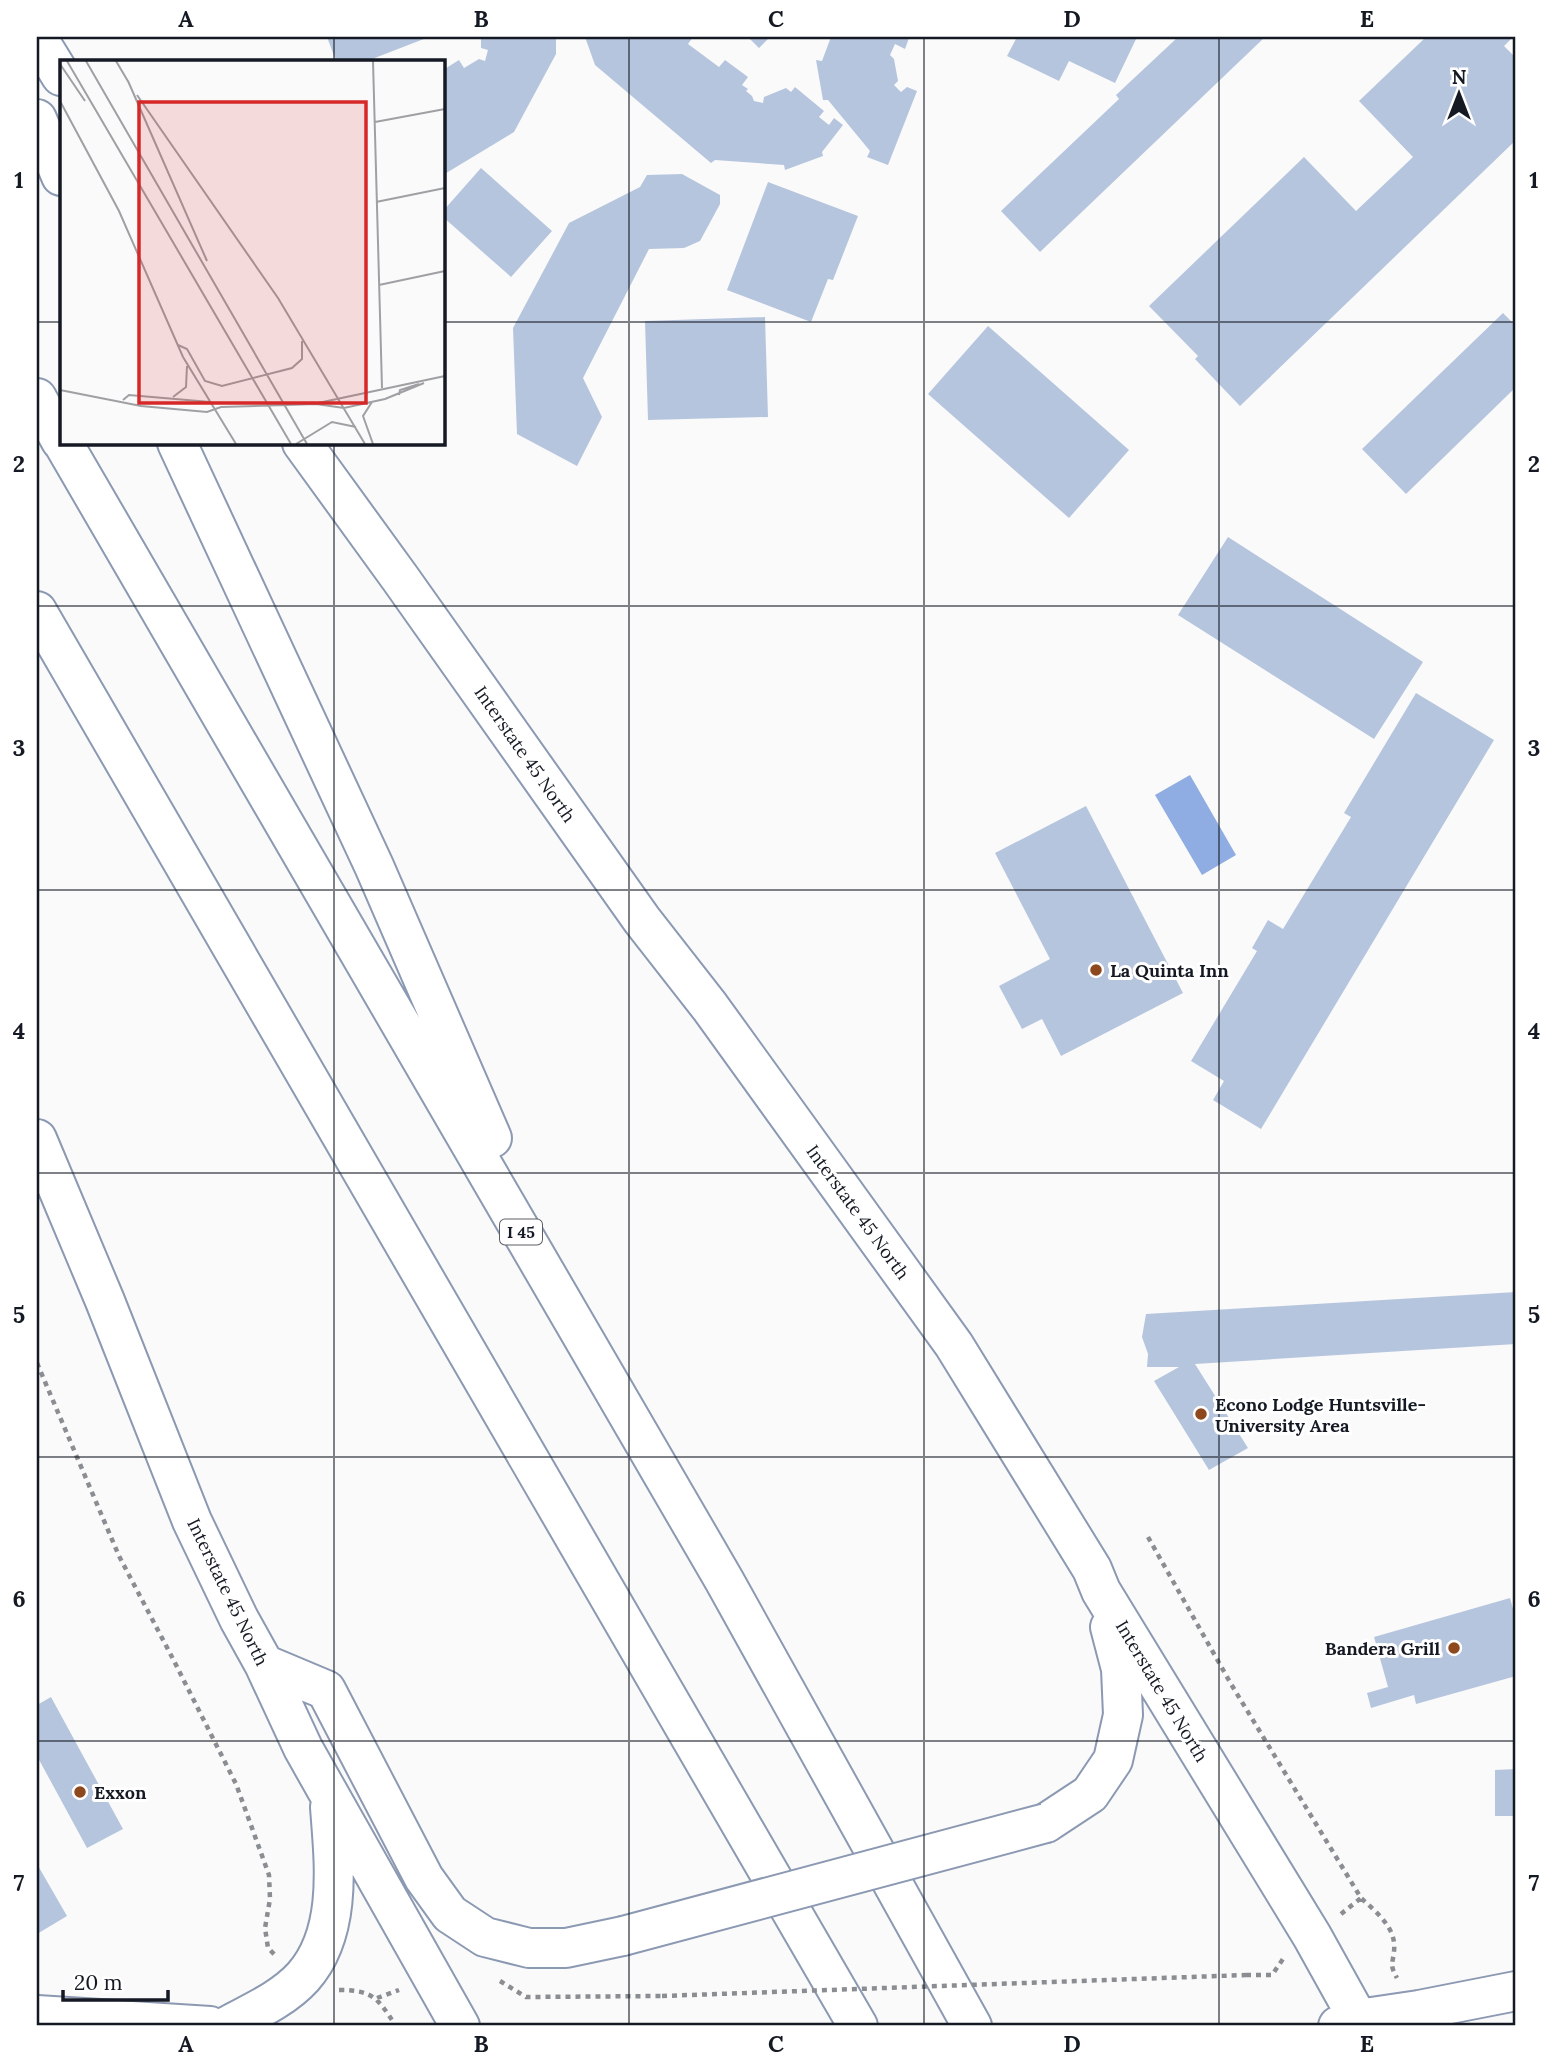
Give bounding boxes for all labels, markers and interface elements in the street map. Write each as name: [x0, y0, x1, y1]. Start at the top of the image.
text: A: [178, 4, 194, 33]
text: B: [473, 4, 489, 33]
text: C: [768, 4, 784, 33]
text: D: [1063, 4, 1081, 33]
text: E: [1360, 4, 1374, 33]
inset map: [60, 60, 444, 444]
north arrow: [1424, 60, 1494, 130]
text: N: [1452, 65, 1467, 89]
text: 1: [14, 165, 24, 194]
text: 1: [1529, 165, 1539, 194]
text: 2: [13, 449, 25, 478]
text: 2: [1528, 449, 1540, 478]
street label: Interstate 45 North: [469, 681, 581, 827]
text: 3: [13, 733, 25, 762]
text: 3: [1528, 733, 1540, 762]
place label: La Quinta Inn: [1110, 959, 1229, 982]
marker: La Quinta Inn: [1088, 962, 1104, 978]
text: 4: [13, 1016, 25, 1045]
text: 4: [1528, 1016, 1540, 1045]
street label: Interstate 45 North: [801, 1140, 915, 1284]
road number: I 45: [500, 1220, 542, 1244]
text: 5: [13, 1300, 25, 1329]
text: 5: [1528, 1300, 1540, 1329]
place label: Econo Lodge Huntsville- University Area: [1215, 1393, 1426, 1437]
marker: Econo Lodge Huntsville- University Area: [1193, 1406, 1209, 1422]
street label: Interstate 45 North: [182, 1515, 274, 1670]
text: 6: [12, 1584, 26, 1613]
text: 6: [1527, 1584, 1541, 1613]
street label: Interstate 45 North: [1111, 1616, 1213, 1766]
place label: Bandera Grill: [1325, 1637, 1440, 1660]
marker: Bandera Grill: [1446, 1640, 1462, 1656]
place label: Exxon: [94, 1781, 147, 1804]
marker: Exxon: [72, 1784, 88, 1800]
text: 7: [14, 1868, 25, 1897]
text: 7: [1529, 1868, 1540, 1897]
scale bar: [63, 1958, 168, 2002]
text: 20 m: [74, 1969, 123, 1996]
text: A: [178, 2029, 194, 2058]
text: B: [473, 2029, 489, 2058]
text: C: [768, 2029, 784, 2058]
text: D: [1063, 2029, 1081, 2058]
text: E: [1360, 2029, 1374, 2058]

